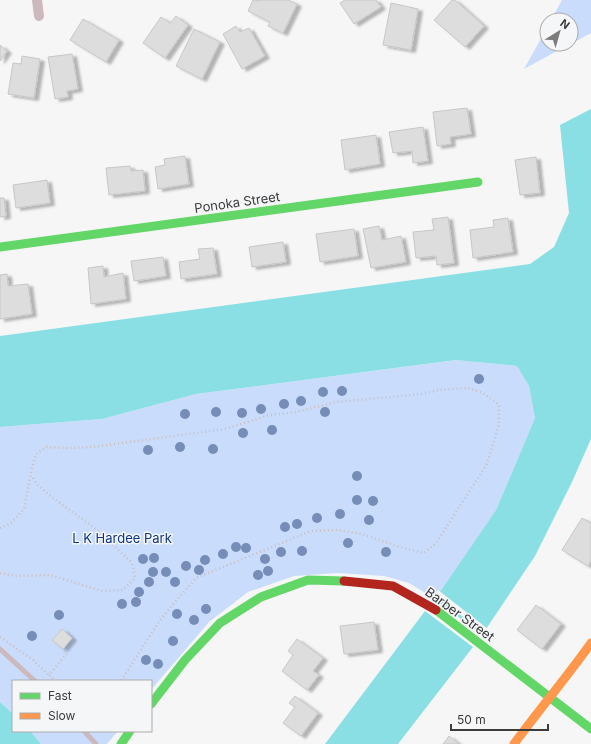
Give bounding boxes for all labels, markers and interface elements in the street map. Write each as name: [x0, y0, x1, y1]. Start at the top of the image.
north arrow: [539, 12, 579, 52]
text: N: [557, 16, 573, 32]
street label: Ponoka Street: [193, 188, 281, 216]
park label: L K Hardee Park: [72, 530, 172, 546]
street label: Barber Street: [422, 584, 498, 644]
legend: [12, 680, 152, 732]
text: Fast: [48, 688, 72, 703]
scale bar: [451, 706, 548, 732]
text: Slow: [48, 708, 76, 723]
text: 50 m: [457, 712, 486, 727]

